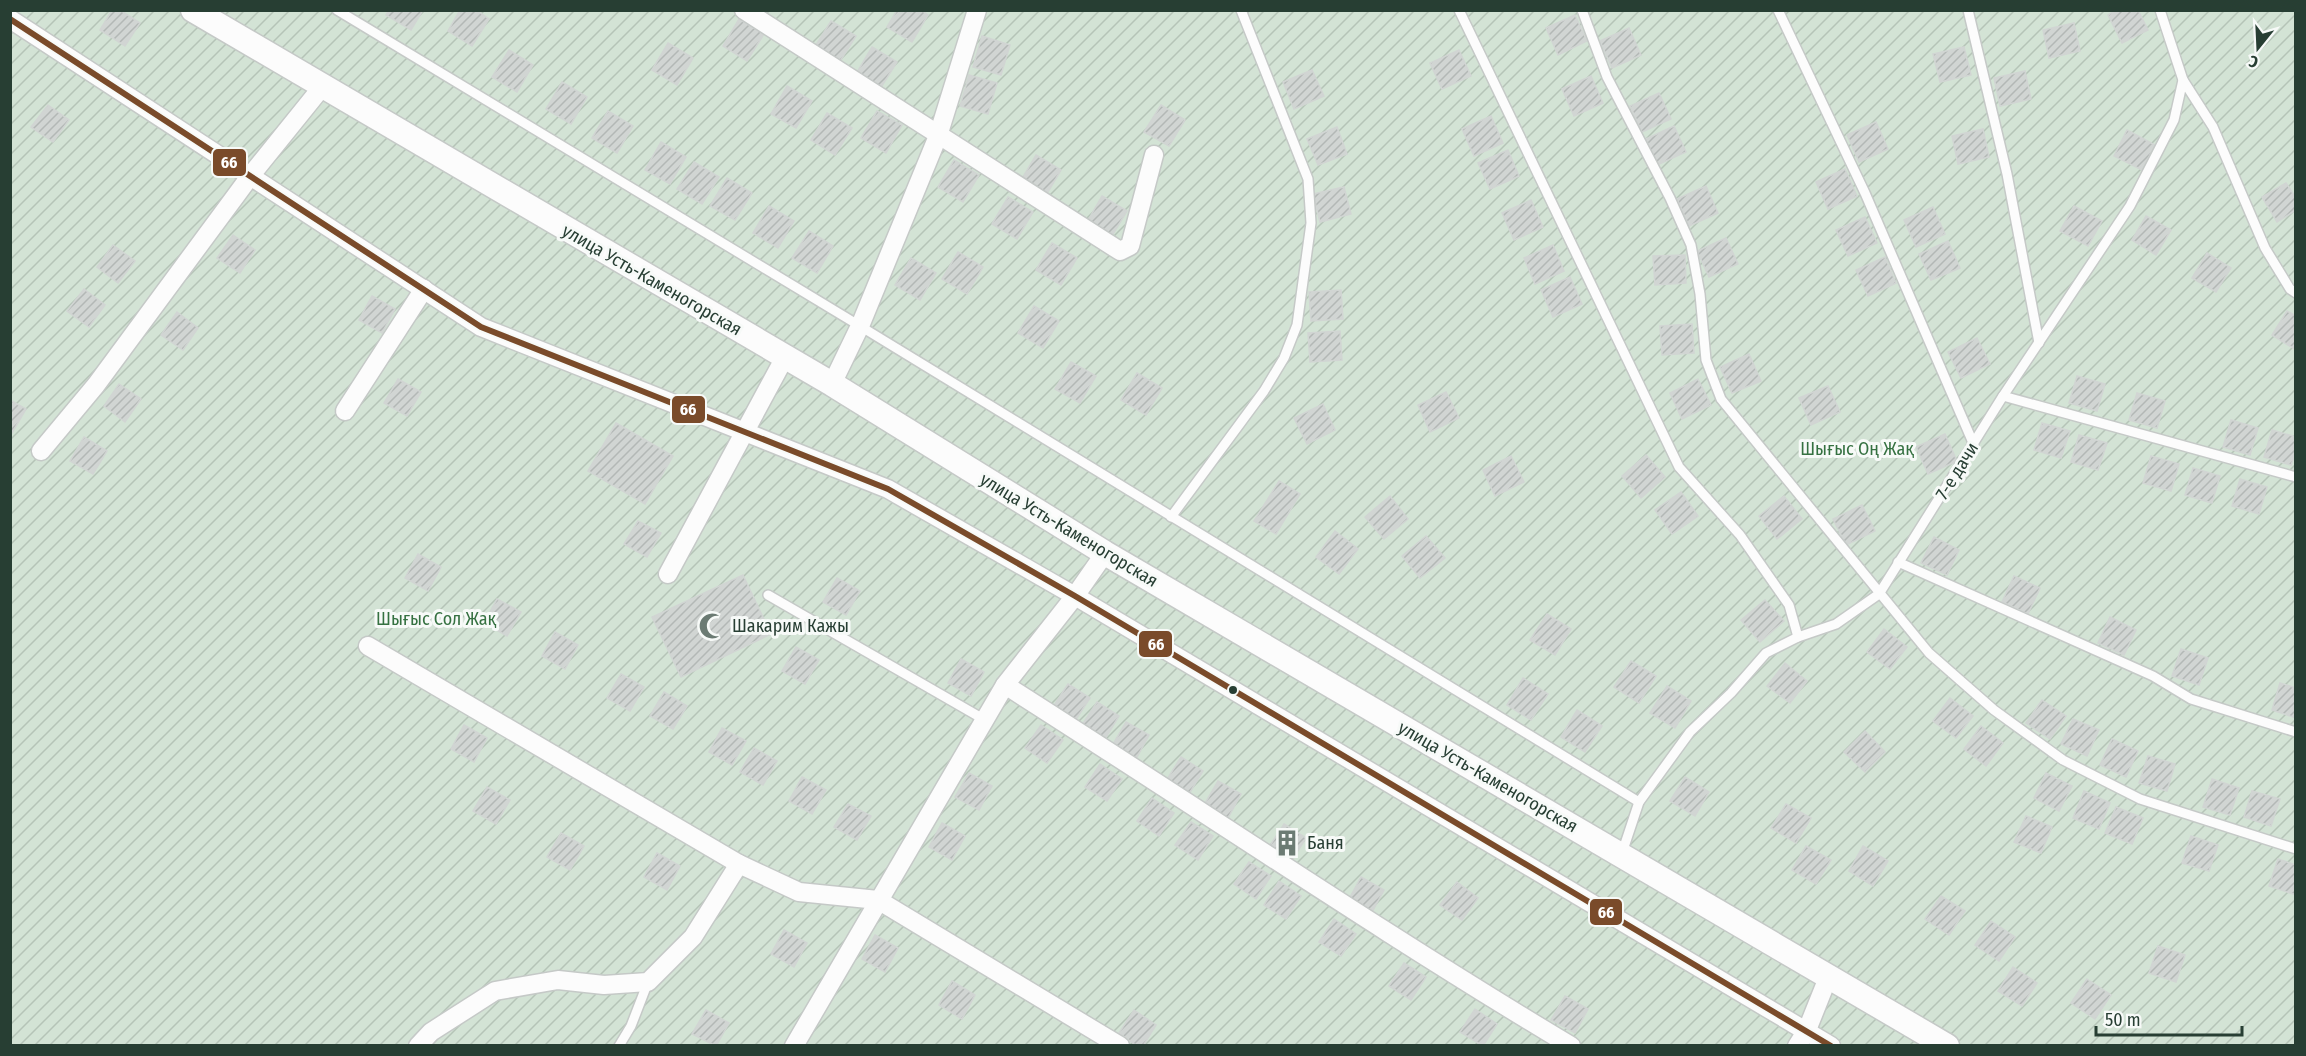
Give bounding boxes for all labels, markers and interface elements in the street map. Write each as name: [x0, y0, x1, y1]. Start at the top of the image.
north arrow: [2228, 18, 2288, 78]
text: С: [2246, 51, 2260, 72]
line badge: 66: [212, 148, 247, 177]
text: 66: [221, 153, 237, 172]
street label: улица Усть-Каменогорская: [558, 220, 746, 340]
line badge: 66: [671, 395, 706, 424]
text: 66: [680, 400, 696, 419]
park label: Шығыс Оң Жақ: [1800, 438, 1914, 460]
street label: 7-е дачи: [1931, 438, 1983, 504]
street label: улица Усть-Каменогорская: [976, 468, 1162, 592]
park label: Шығыс Сол Жақ: [376, 608, 496, 630]
mosque icon: Шакарим Кажы: [697, 611, 727, 641]
place label: Шакарим Кажы: [732, 615, 849, 637]
line badge: 66: [1138, 630, 1173, 658]
text: 66: [1148, 635, 1164, 654]
unlabelled marker: [1227, 684, 1239, 696]
street label: улица Усть-Каменогорская: [1394, 717, 1582, 837]
building icon: Баня: [1272, 828, 1302, 858]
place label: Баня: [1307, 832, 1344, 854]
line badge: 66: [1589, 898, 1623, 926]
text: 66: [1598, 903, 1614, 922]
scale bar: [2096, 999, 2242, 1037]
text: 50 m: [2105, 1009, 2141, 1031]

